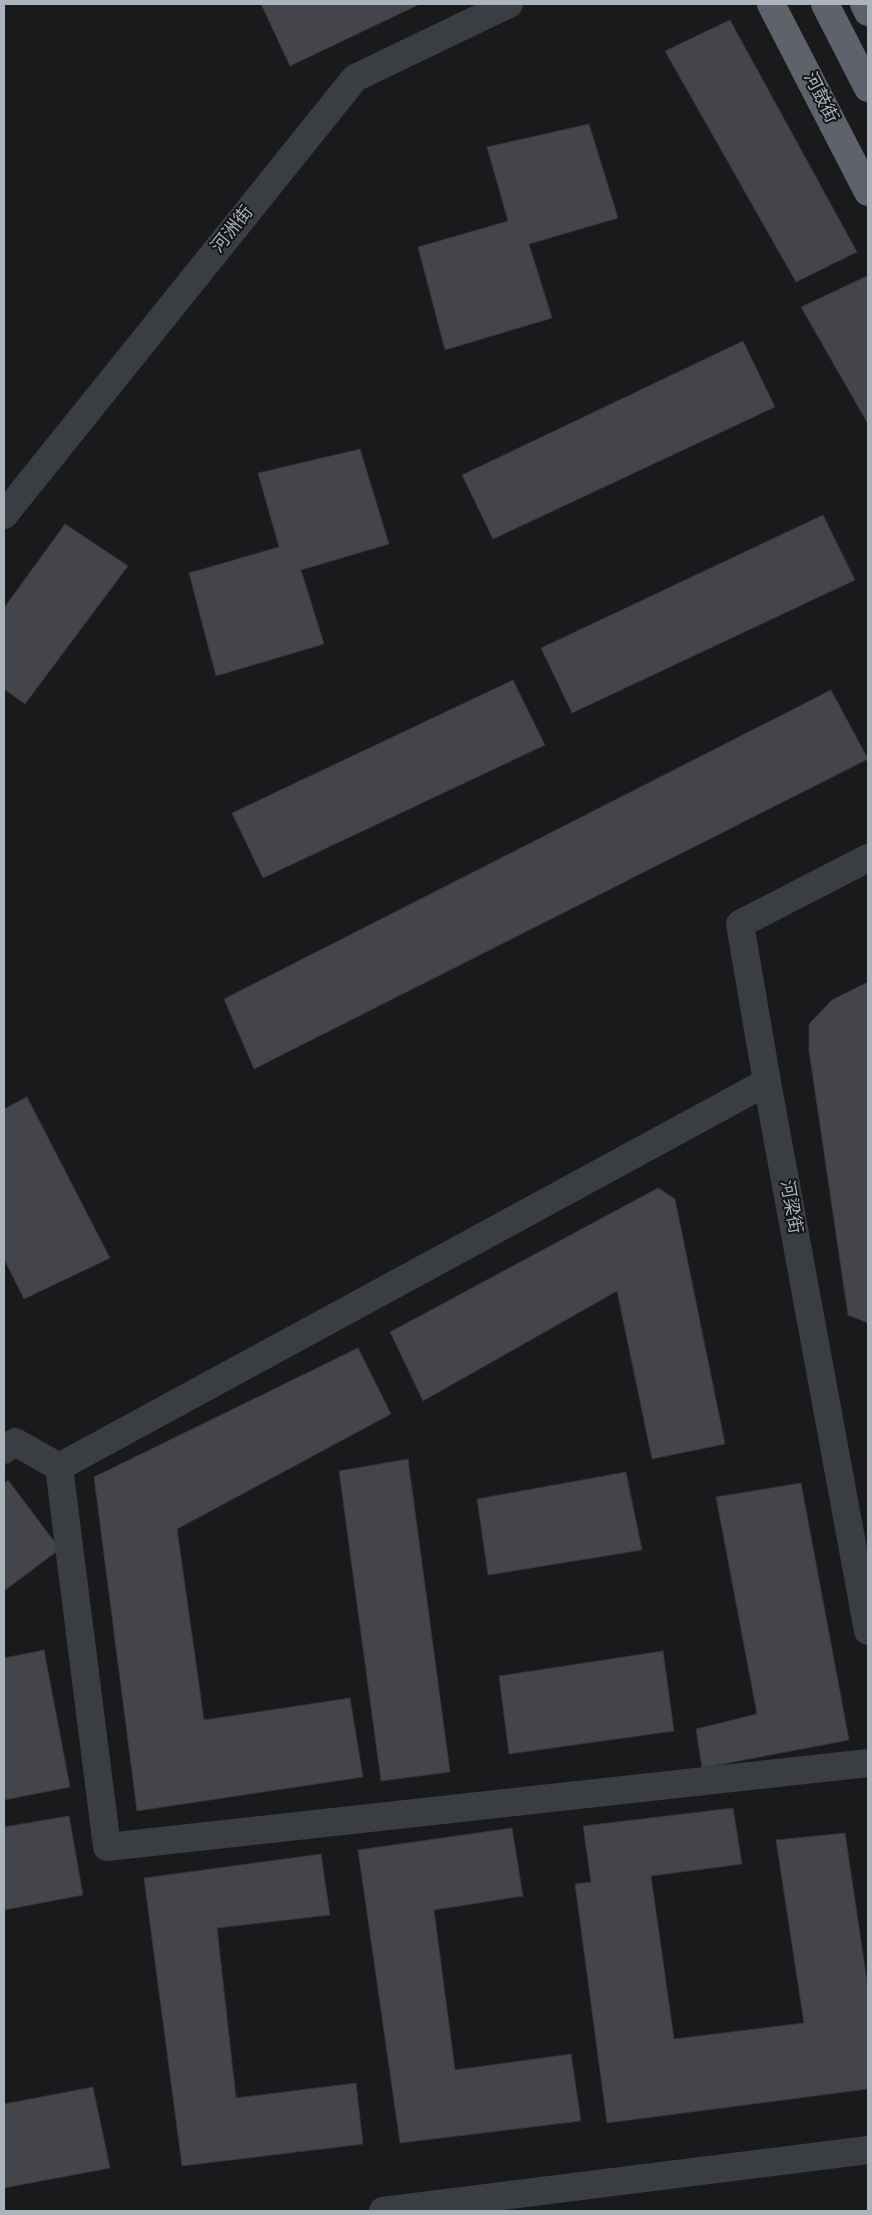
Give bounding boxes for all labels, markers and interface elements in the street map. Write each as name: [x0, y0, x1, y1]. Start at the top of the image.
street label: 河鼓街: [798, 69, 842, 127]
street label: 河洲街: [208, 202, 258, 258]
street label: 河梁街: [775, 1179, 805, 1235]

